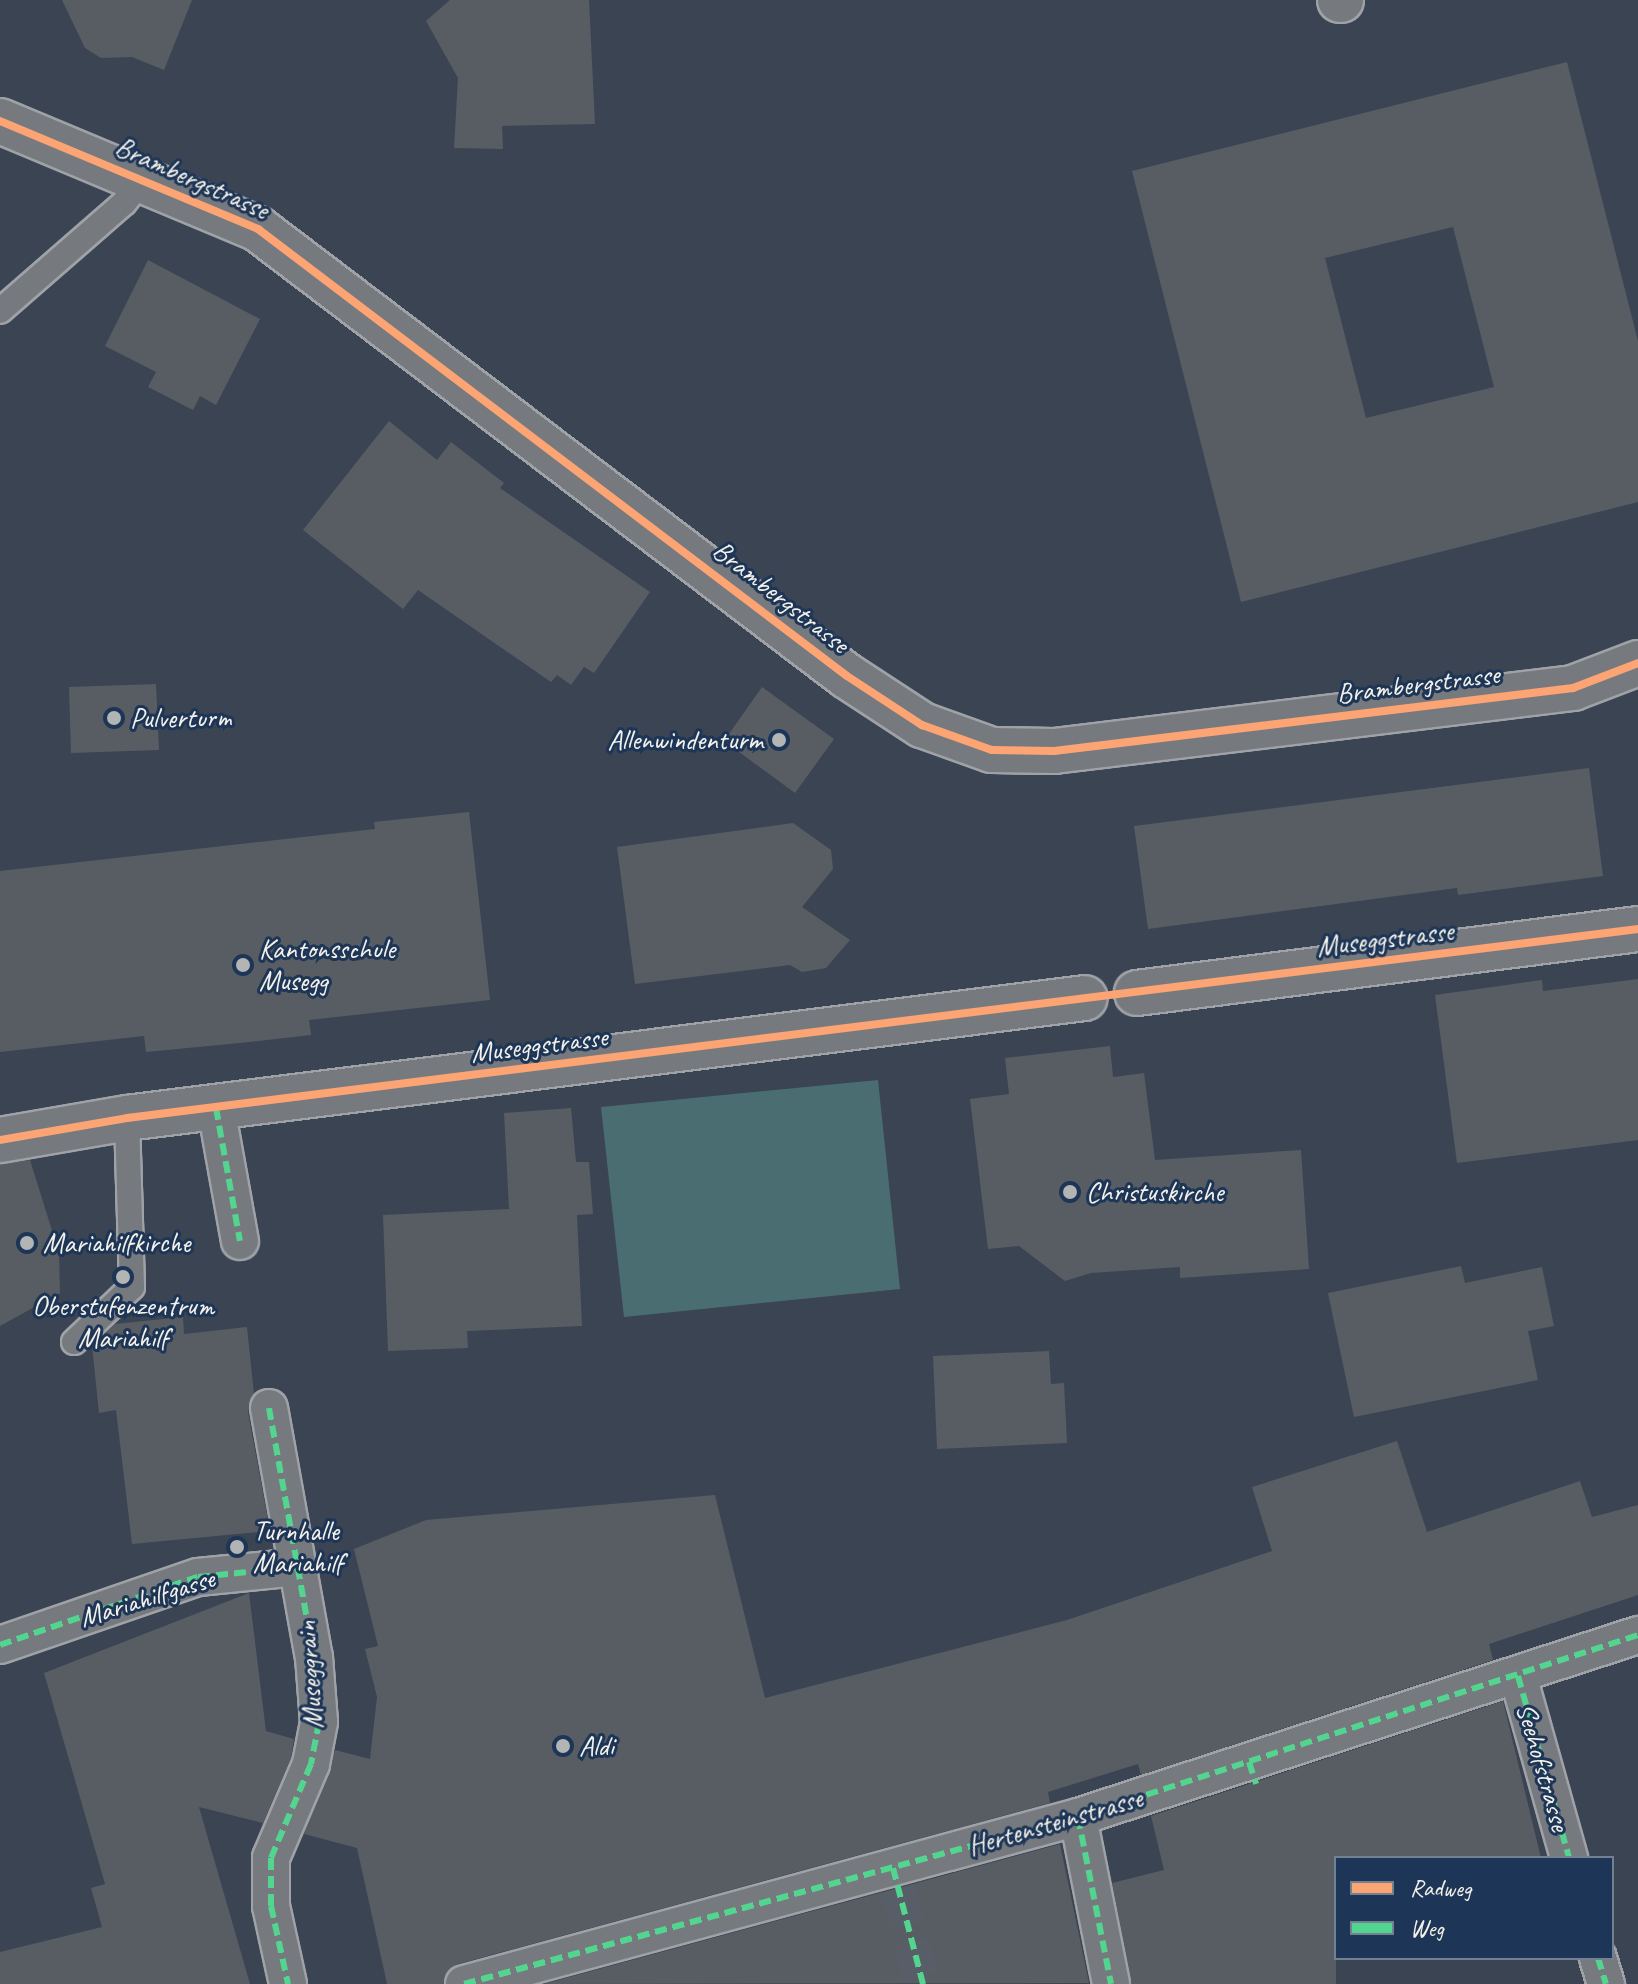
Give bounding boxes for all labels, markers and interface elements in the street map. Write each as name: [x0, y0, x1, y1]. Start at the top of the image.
street label: Brambergstrasse: [110, 129, 274, 227]
street label: Brambergstrasse: [706, 533, 856, 661]
street label: Brambergstrasse: [1335, 657, 1501, 711]
place label: Pulverturm: [130, 701, 231, 735]
marker: Pulverturm: [105, 709, 123, 727]
place label: Allenwindenturm: [607, 723, 763, 757]
marker: Allenwindenturm: [770, 731, 788, 749]
street label: Museggstrasse: [1315, 914, 1455, 964]
place label: Kantonsschule Musegg: [259, 932, 395, 998]
marker: Kantonsschule Musegg: [234, 956, 252, 974]
street label: Museggstrasse: [469, 1020, 609, 1070]
place label: Christuskirche: [1086, 1175, 1223, 1209]
marker: Christuskirche: [1061, 1183, 1079, 1201]
place label: Mariahilfkirche: [43, 1226, 190, 1260]
marker: Mariahilfkirche: [18, 1234, 36, 1252]
marker: Oberstufenzentrum Mariahilf: [114, 1268, 132, 1286]
place label: Oberstufenzentrum Mariahilf: [32, 1289, 214, 1355]
place label: Turnhalle Mariahilf: [253, 1514, 343, 1580]
marker: Turnhalle Mariahilf: [228, 1538, 246, 1556]
street label: Mariahilfgasse: [75, 1562, 219, 1634]
street label: Museggrain: [289, 1620, 331, 1730]
street label: Seehofstrasse: [1509, 1699, 1577, 1835]
place label: Aldi: [579, 1729, 614, 1763]
marker: Aldi: [554, 1737, 572, 1755]
street label: Hertensteinstrasse: [964, 1781, 1146, 1863]
legend: [1334, 1856, 1614, 1960]
text: Radweg: [1410, 1873, 1471, 1903]
text: Weg: [1410, 1913, 1444, 1943]

